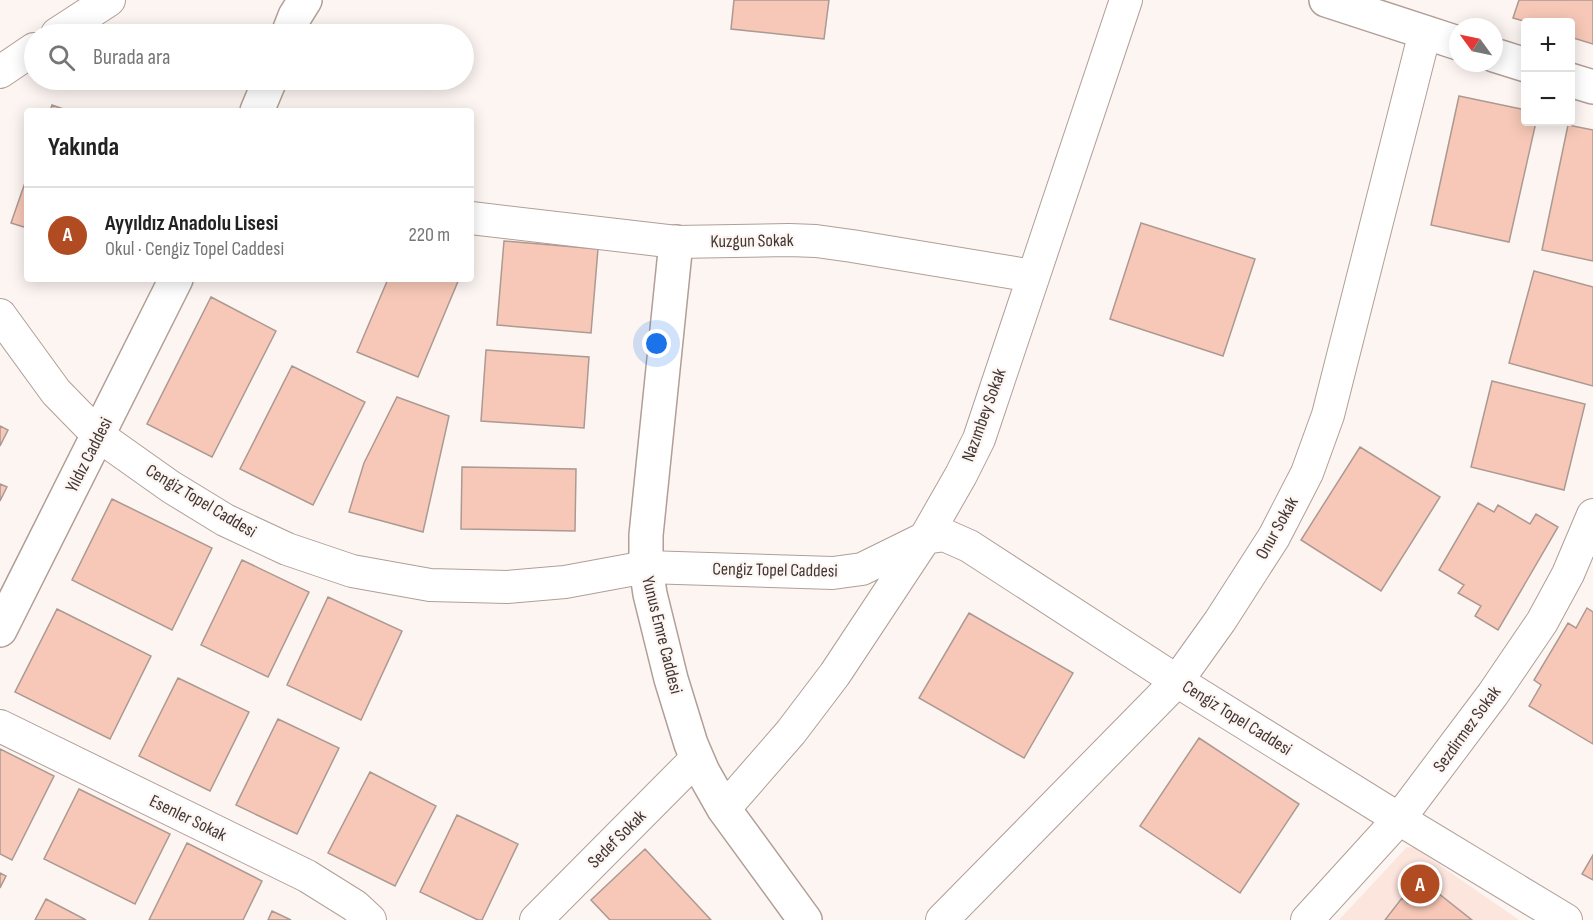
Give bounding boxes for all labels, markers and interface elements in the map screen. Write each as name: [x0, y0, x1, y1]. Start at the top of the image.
north arrow: [1449, 18, 1503, 72]
map controls: [1521, 18, 1575, 126]
button: +: [1521, 18, 1575, 72]
search box: [24, 24, 474, 90]
icon: search: [45, 41, 78, 74]
text: Burada ara: [93, 44, 170, 71]
button: −: [1521, 72, 1575, 126]
text: Yakında: [48, 132, 119, 163]
text: Ayyıldız Anadolu Lisesi: [105, 210, 278, 237]
text: A: [63, 223, 72, 247]
text: 220 m: [409, 223, 450, 247]
street label: Kuzgun Sokak: [710, 230, 794, 252]
text: Okul · Cengiz Topel Caddesi: [105, 237, 284, 261]
your location: [642, 329, 671, 358]
street label: Nazımbey Sokak: [957, 365, 1011, 465]
street label: Yıldız Caddesi: [61, 414, 117, 496]
street label: Cengiz Topel Caddesi: [142, 460, 260, 542]
street label: Onur Sokak: [1251, 493, 1303, 563]
street label: Cengiz Topel Caddesi: [712, 558, 838, 582]
street label: Yunus Emre Caddesi: [637, 574, 687, 696]
street label: Cengiz Topel Caddesi: [1178, 676, 1296, 760]
street label: Sezdirmez Sokak: [1429, 682, 1505, 776]
street label: Esenler Sokak: [146, 790, 230, 846]
street label: Sedef Sokak: [584, 805, 651, 872]
pin: A: [1400, 862, 1440, 906]

